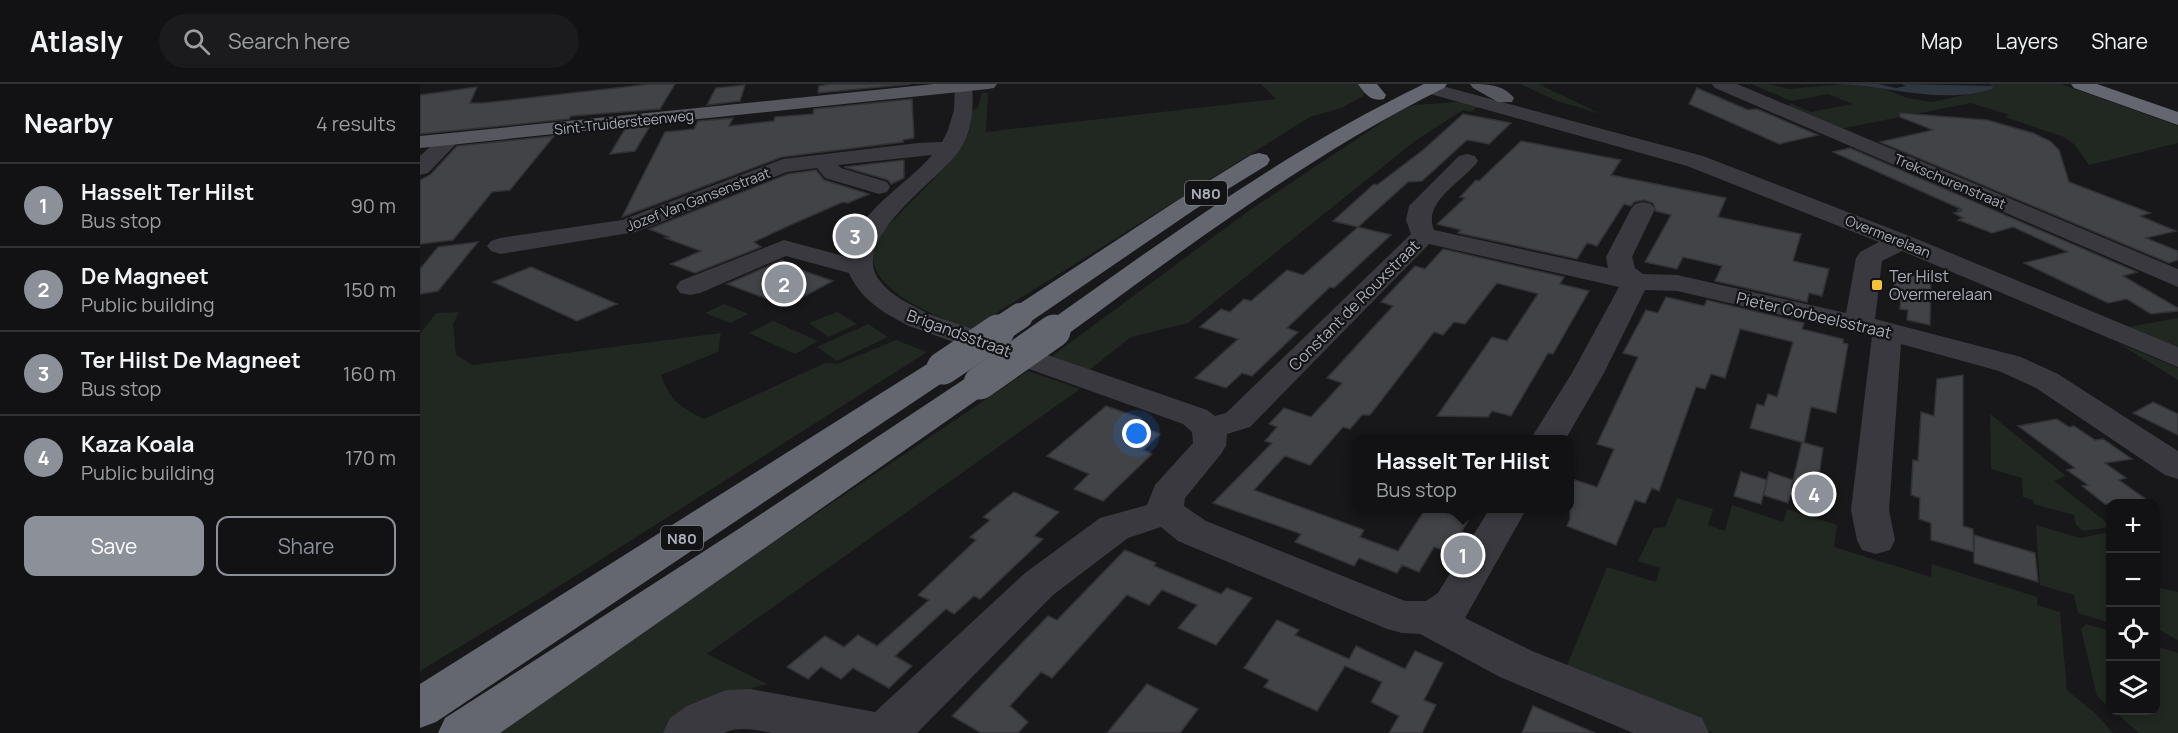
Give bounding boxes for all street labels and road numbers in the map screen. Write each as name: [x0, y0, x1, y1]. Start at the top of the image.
street label: Sint-Truidersteenweg: [553, 105, 695, 139]
street label: Trekschurenstraat: [1891, 149, 2009, 213]
street label: Jozef Van Gansenstraat: [623, 163, 773, 235]
road number: N80: [1185, 181, 1227, 205]
street label: Overmerelaan: [1843, 210, 1933, 262]
street label: Constant de Rouxstraat: [1284, 235, 1424, 375]
street label: Pieter Corbeelsstraat: [1734, 286, 1894, 344]
street label: Brigandsstraat: [904, 304, 1014, 362]
road number: N80: [661, 526, 703, 550]

